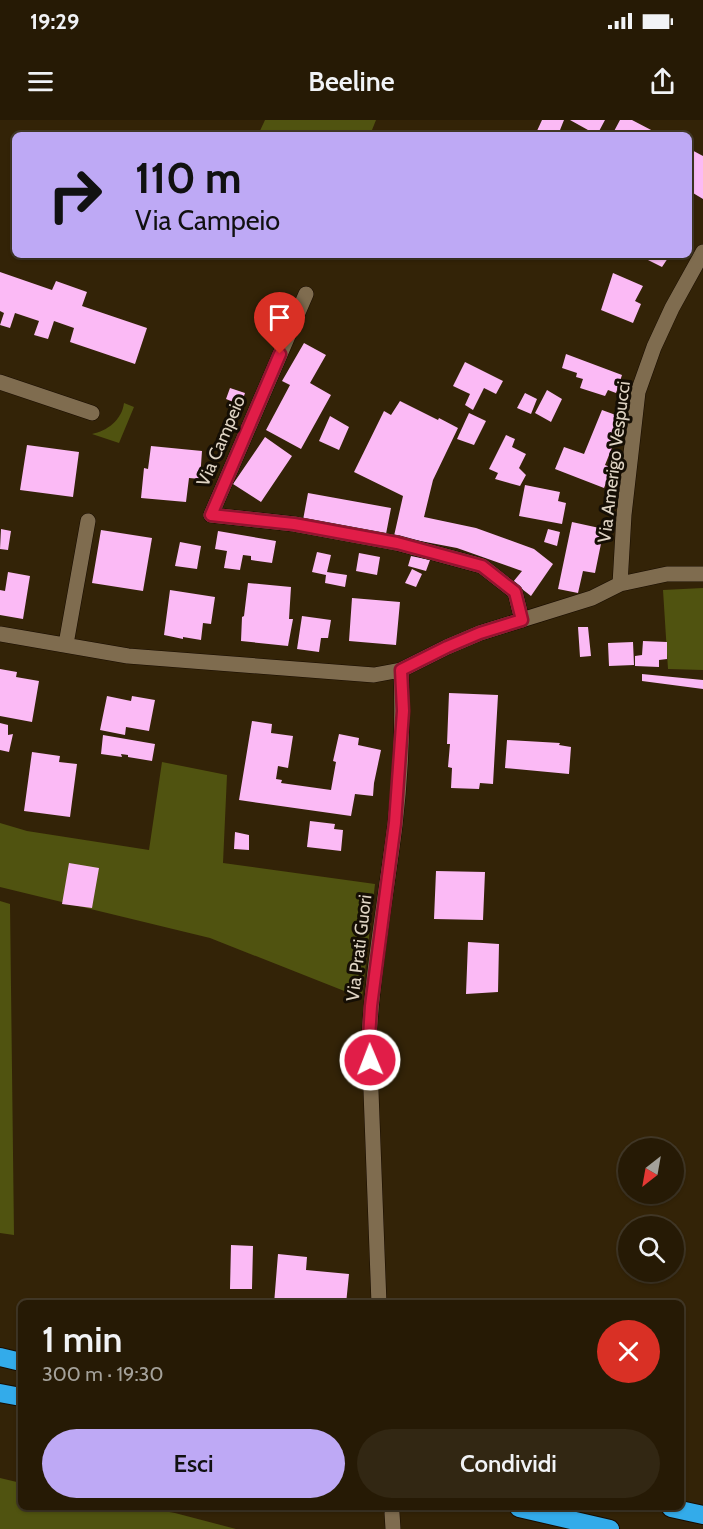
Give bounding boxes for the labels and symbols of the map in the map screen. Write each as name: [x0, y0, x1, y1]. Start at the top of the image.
pin: [254, 292, 305, 354]
street label: Via Amerigo Vespucci: [593, 380, 635, 544]
street label: Via Campeio: [192, 392, 250, 490]
street label: Via Prati Guori: [342, 893, 376, 1003]
position arrow: [338, 1028, 402, 1092]
north arrow: [618, 1138, 684, 1204]

